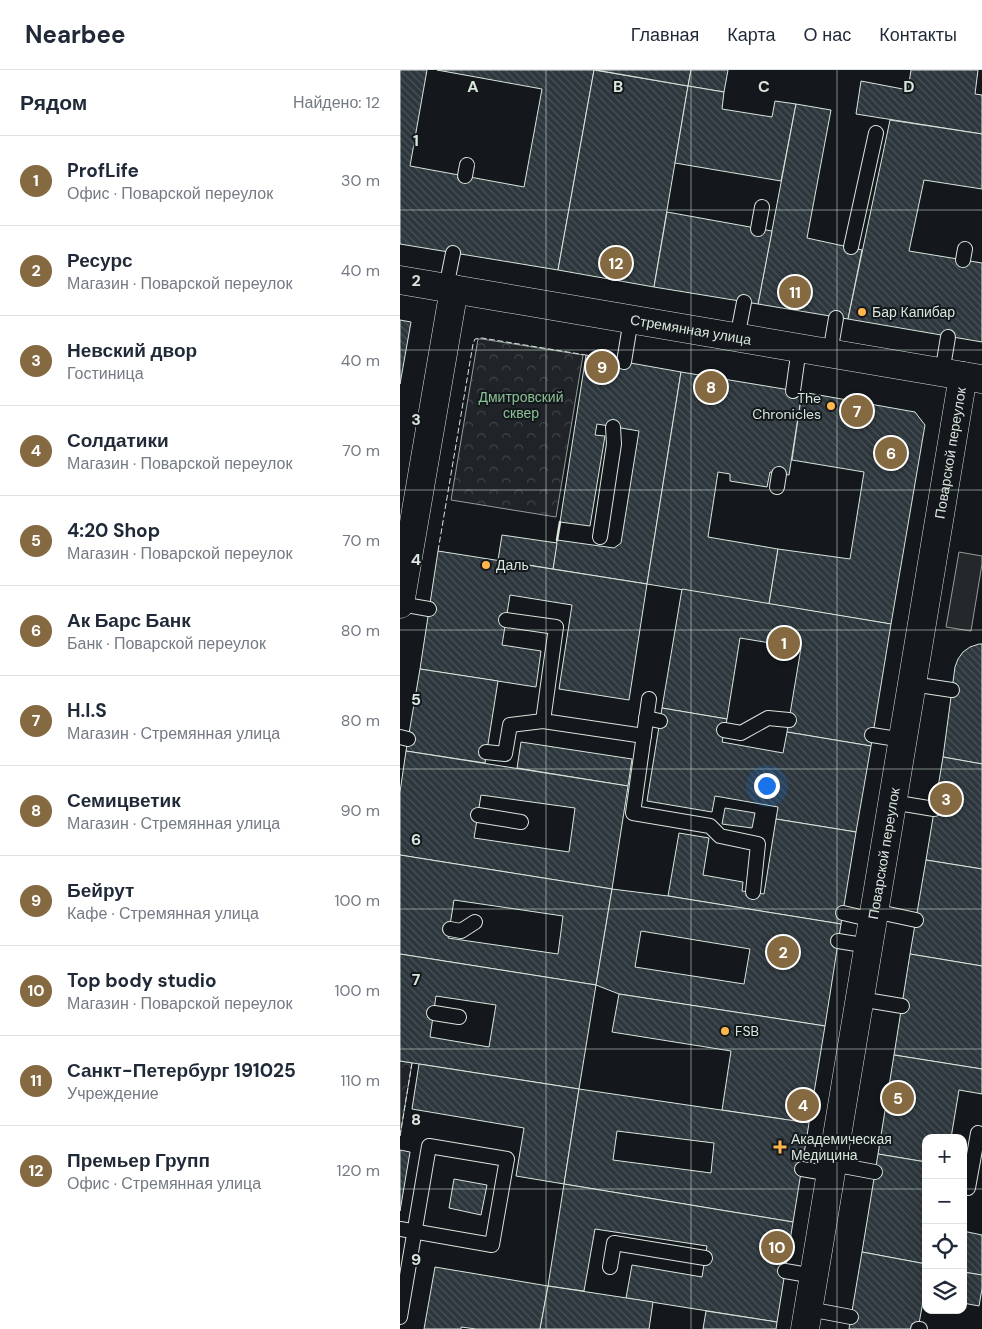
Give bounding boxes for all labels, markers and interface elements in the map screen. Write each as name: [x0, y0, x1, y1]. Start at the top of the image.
text: Nearbee: [25, 19, 125, 50]
text: Главная: [631, 23, 699, 47]
text: Карта: [727, 23, 776, 47]
text: О нас: [804, 23, 851, 47]
text: Контакты: [879, 23, 957, 47]
text: A: [467, 76, 479, 97]
text: B: [613, 76, 623, 97]
text: C: [758, 76, 770, 97]
text: D: [903, 76, 915, 97]
text: Рядом: [20, 89, 87, 117]
text: Найдено: 12: [293, 92, 380, 113]
text: 1: [413, 130, 419, 151]
text: ProfLife: [67, 158, 139, 183]
text: 1: [33, 170, 39, 191]
text: 30 m: [341, 170, 380, 191]
text: Офис · Поварской переулок: [67, 183, 273, 204]
pin: 12: [600, 244, 632, 282]
text: Ресурс: [67, 248, 133, 273]
text: 2: [31, 260, 41, 281]
text: 40 m: [341, 260, 380, 281]
text: 2: [411, 270, 421, 291]
text: Магазин · Поварской переулок: [67, 273, 292, 294]
pin: 11: [779, 273, 811, 311]
place label: Бар Капибар: [872, 303, 955, 321]
marker: Бар Капибар: [856, 306, 868, 318]
street label: Стремянная улица: [629, 310, 753, 349]
text: Невский двор: [67, 338, 197, 363]
pin: 9: [586, 348, 618, 386]
text: 3: [31, 350, 41, 371]
text: 40 m: [341, 350, 380, 371]
text: Гостиница: [67, 363, 144, 384]
pin: 8: [695, 368, 727, 406]
street label: Поварской переулок: [930, 385, 970, 520]
park label: Дмитровский сквер: [479, 388, 563, 422]
place label: The Chronicles: [752, 389, 821, 423]
pin: 7: [841, 392, 873, 430]
marker: The Chronicles: [825, 400, 837, 412]
text: 3: [411, 409, 421, 430]
text: Солдатики: [67, 428, 169, 453]
pin: 6: [875, 434, 907, 472]
text: 4: [31, 440, 41, 461]
text: 70 m: [342, 440, 380, 461]
text: Магазин · Поварской переулок: [67, 453, 292, 474]
text: 4:20 Shop: [67, 518, 160, 543]
text: 5: [31, 530, 41, 551]
text: 70 m: [342, 530, 380, 551]
text: Магазин · Поварской переулок: [67, 543, 292, 564]
text: 4: [411, 549, 421, 570]
place label: Даль: [496, 556, 529, 574]
marker: Даль: [480, 559, 492, 571]
text: Ак Барс Банк: [67, 608, 191, 633]
text: 6: [31, 620, 41, 641]
text: 80 m: [341, 620, 380, 641]
pin: 1: [768, 624, 800, 662]
text: Банк · Поварской переулок: [67, 633, 266, 654]
text: 5: [411, 689, 421, 710]
text: H.I.S: [67, 698, 107, 723]
text: 7: [32, 710, 40, 731]
text: 80 m: [341, 710, 380, 731]
text: Магазин · Стремянная улица: [67, 723, 280, 744]
your location: [754, 773, 780, 799]
pin: 3: [930, 780, 962, 818]
street label: Поварской переулок: [864, 785, 904, 921]
text: Семицветик: [67, 788, 181, 813]
text: 8: [31, 800, 41, 821]
text: 90 m: [340, 800, 380, 821]
text: Магазин · Стремянная улица: [67, 813, 280, 834]
text: 6: [411, 829, 421, 850]
text: Бейрут: [67, 878, 134, 903]
text: 9: [31, 890, 41, 911]
text: 100 m: [335, 890, 380, 911]
text: Кафе · Стремянная улица: [67, 903, 259, 924]
pin: 2: [767, 933, 799, 971]
text: Top body studio: [67, 968, 217, 993]
text: 7: [412, 969, 421, 990]
text: 10: [27, 980, 45, 1001]
text: 100 m: [335, 980, 380, 1001]
text: Магазин · Поварской переулок: [67, 993, 292, 1014]
place label: FSB: [735, 1022, 759, 1040]
marker: FSB: [719, 1025, 731, 1037]
text: Санкт-Петербург 191025: [67, 1058, 296, 1083]
text: 11: [30, 1070, 42, 1091]
text: 110 m: [341, 1070, 380, 1091]
pin: 5: [882, 1079, 914, 1117]
text: Учреждение: [67, 1083, 159, 1104]
pin: 4: [787, 1086, 819, 1124]
text: 8: [411, 1109, 421, 1130]
place label: Академическая Медицина: [791, 1130, 892, 1164]
map controls: [922, 1134, 967, 1314]
button: +: [922, 1134, 967, 1179]
marker: Академическая Медицина: [773, 1140, 787, 1154]
text: Премьер Групп: [67, 1148, 210, 1173]
text: 12: [28, 1160, 44, 1181]
text: 120 m: [336, 1160, 380, 1181]
text: Офис · Стремянная улица: [67, 1173, 261, 1194]
button: −: [922, 1179, 967, 1224]
button: locate: [922, 1224, 967, 1269]
pin: 10: [761, 1228, 793, 1266]
text: 9: [411, 1249, 421, 1270]
button: layers: [922, 1269, 967, 1314]

